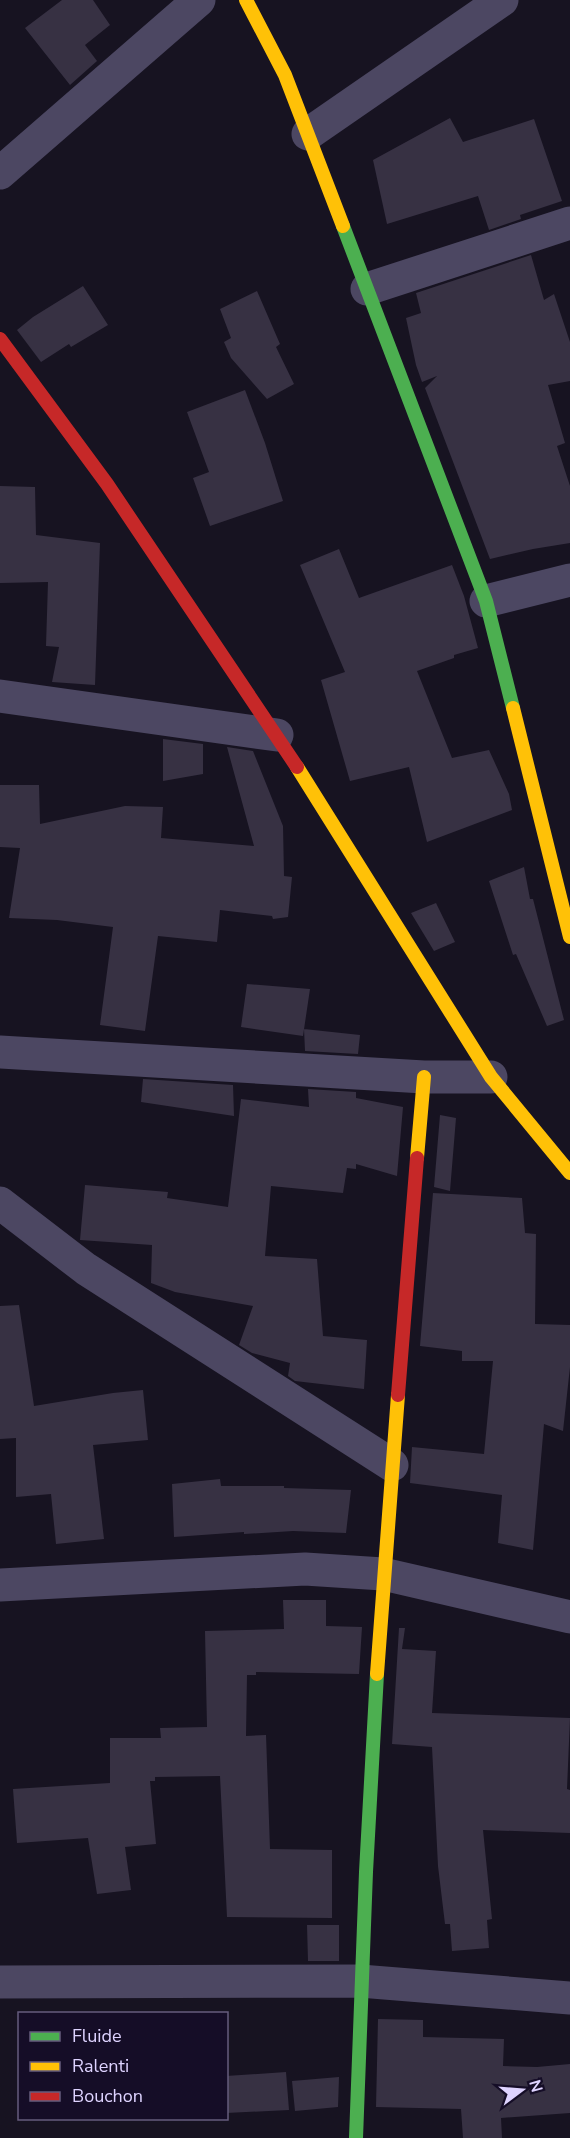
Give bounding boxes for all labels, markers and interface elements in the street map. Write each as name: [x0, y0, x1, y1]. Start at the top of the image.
legend: [18, 2012, 228, 2120]
text: Fluide: [72, 2024, 122, 2048]
text: Ralenti: [72, 2054, 129, 2078]
north arrow: [492, 2060, 552, 2120]
text: N: [523, 2077, 548, 2095]
text: Bouchon: [72, 2084, 143, 2108]

